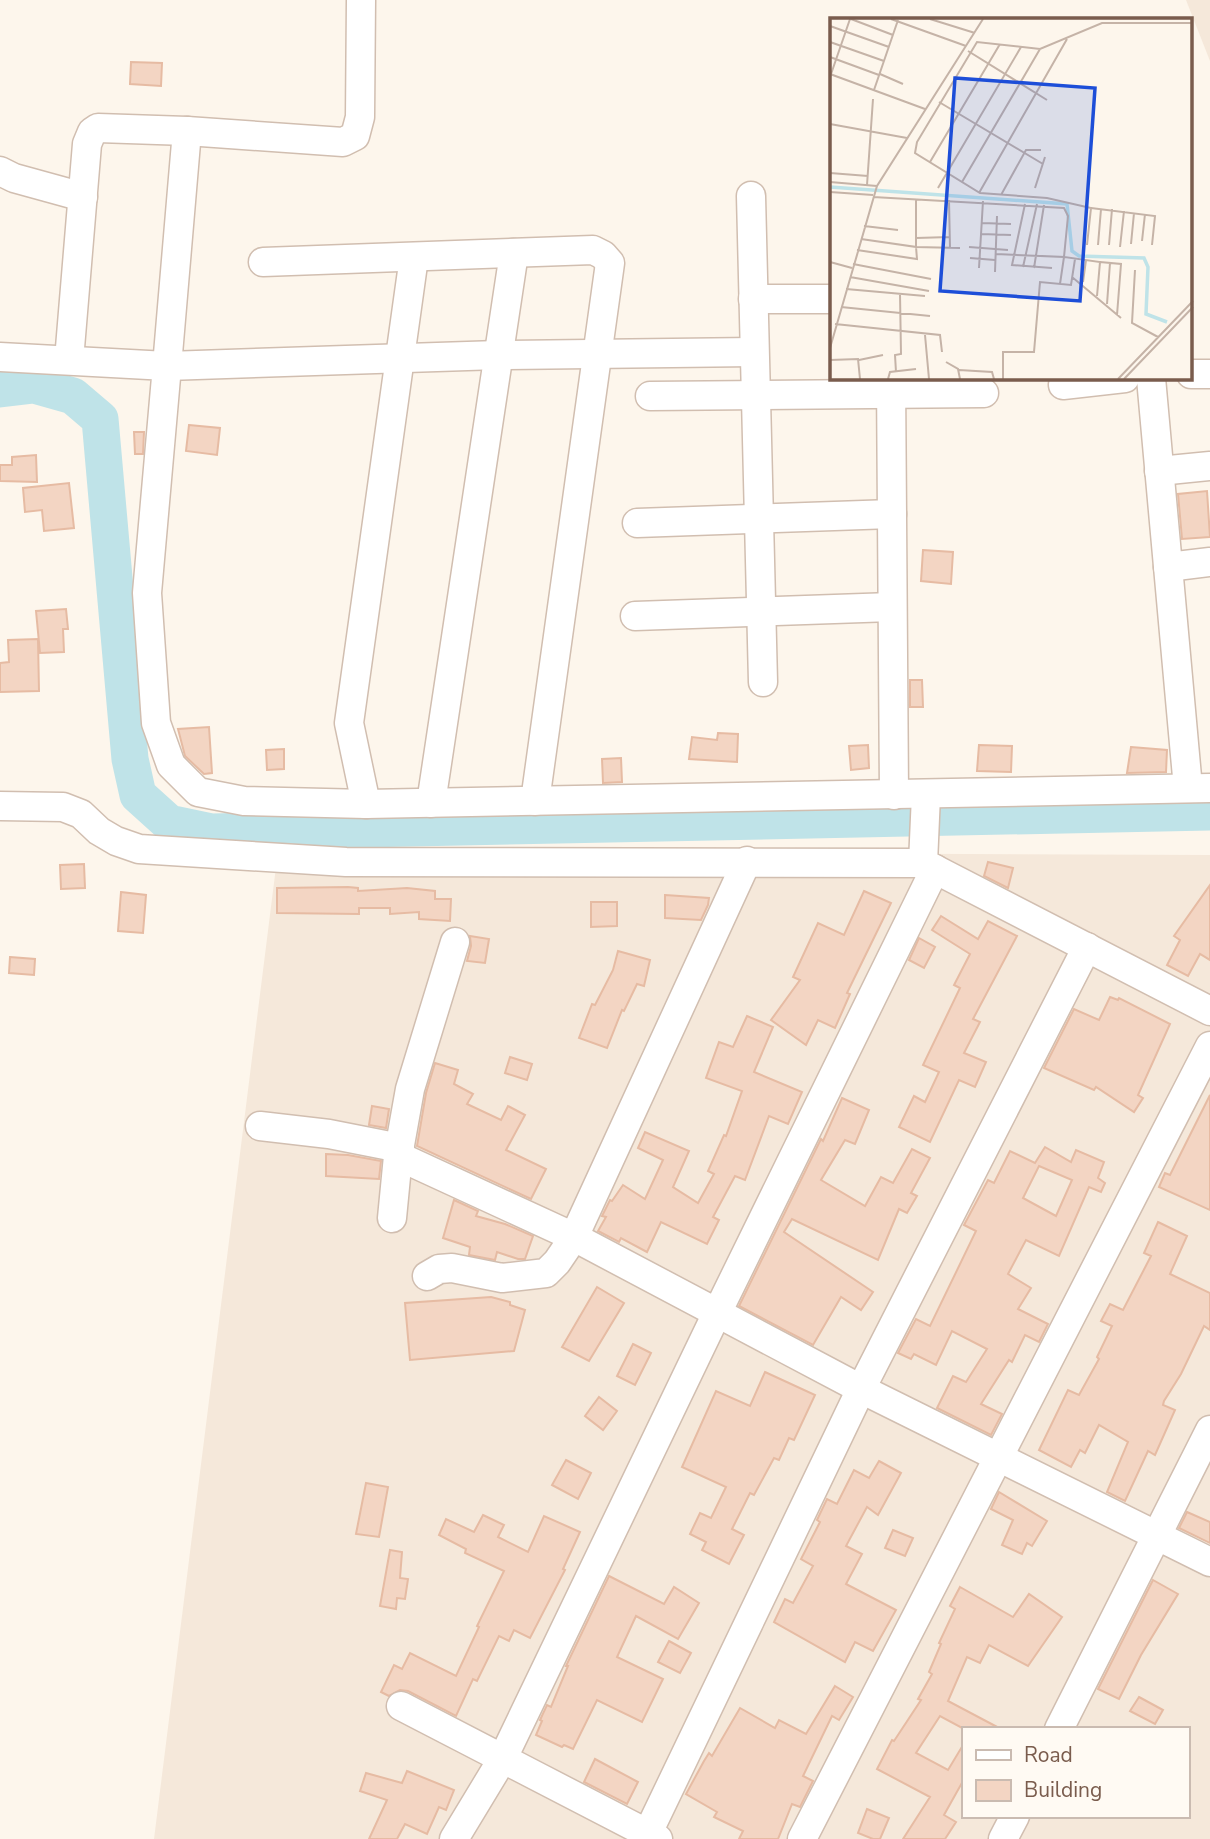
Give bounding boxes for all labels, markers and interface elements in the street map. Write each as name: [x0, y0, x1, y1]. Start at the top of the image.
inset map: [830, 18, 1192, 380]
legend: [962, 1727, 1189, 1818]
text: Road: [1024, 1741, 1073, 1769]
text: Building: [1024, 1776, 1102, 1804]

